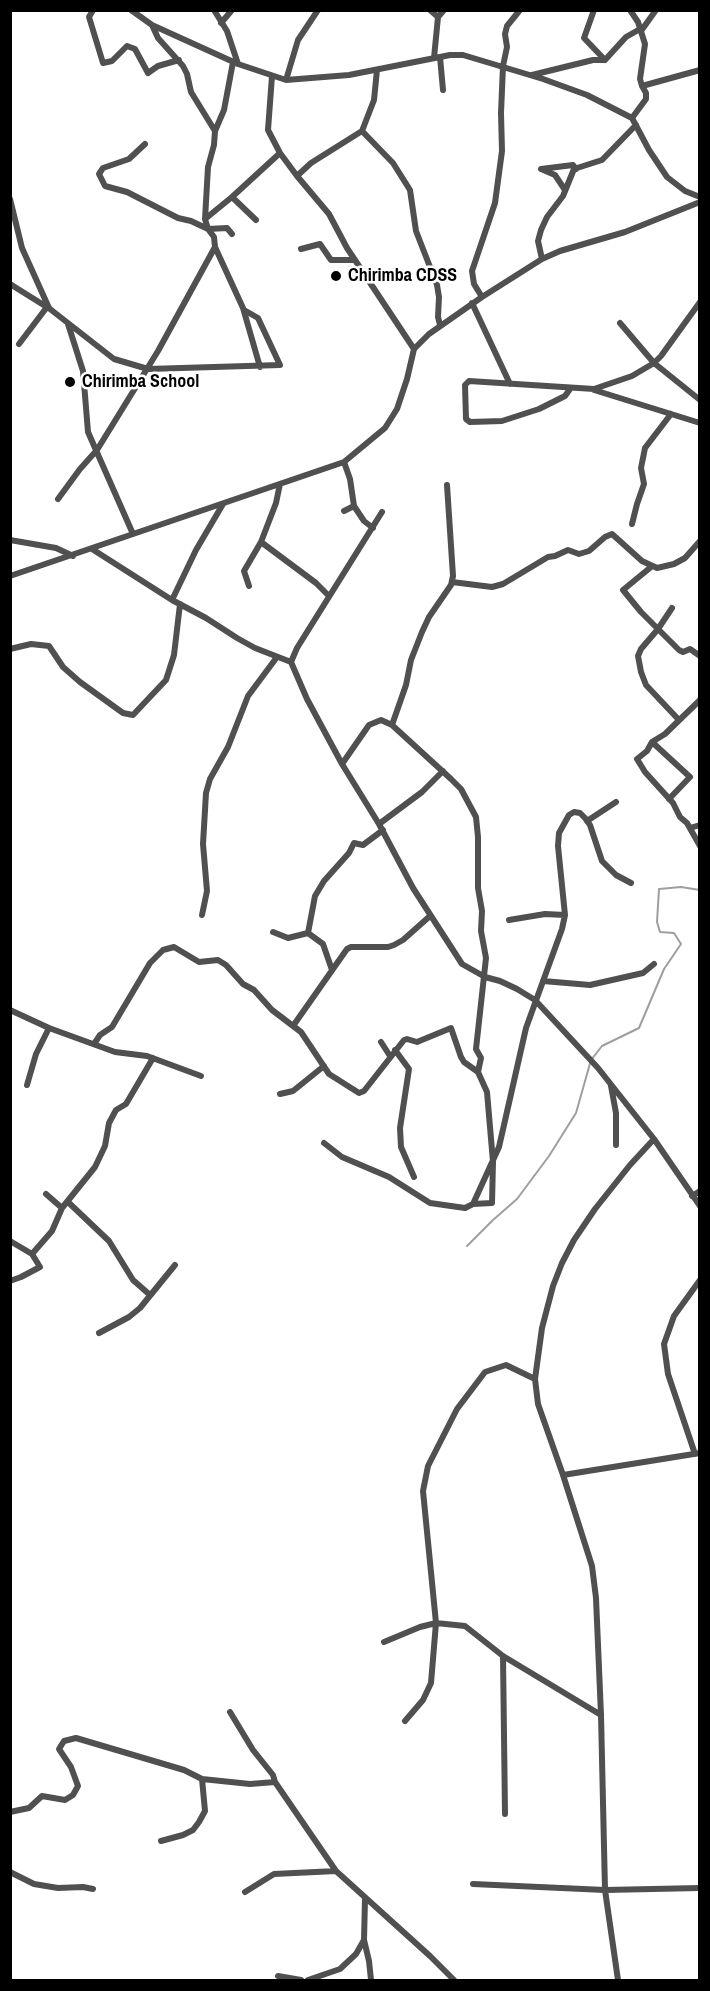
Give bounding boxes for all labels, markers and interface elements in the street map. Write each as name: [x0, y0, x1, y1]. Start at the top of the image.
place label: Chirimba CDSS: [348, 265, 457, 287]
marker: Chirimba CDSS: [329, 269, 343, 283]
place label: Chirimba School: [82, 371, 199, 393]
marker: Chirimba School: [63, 375, 77, 389]

